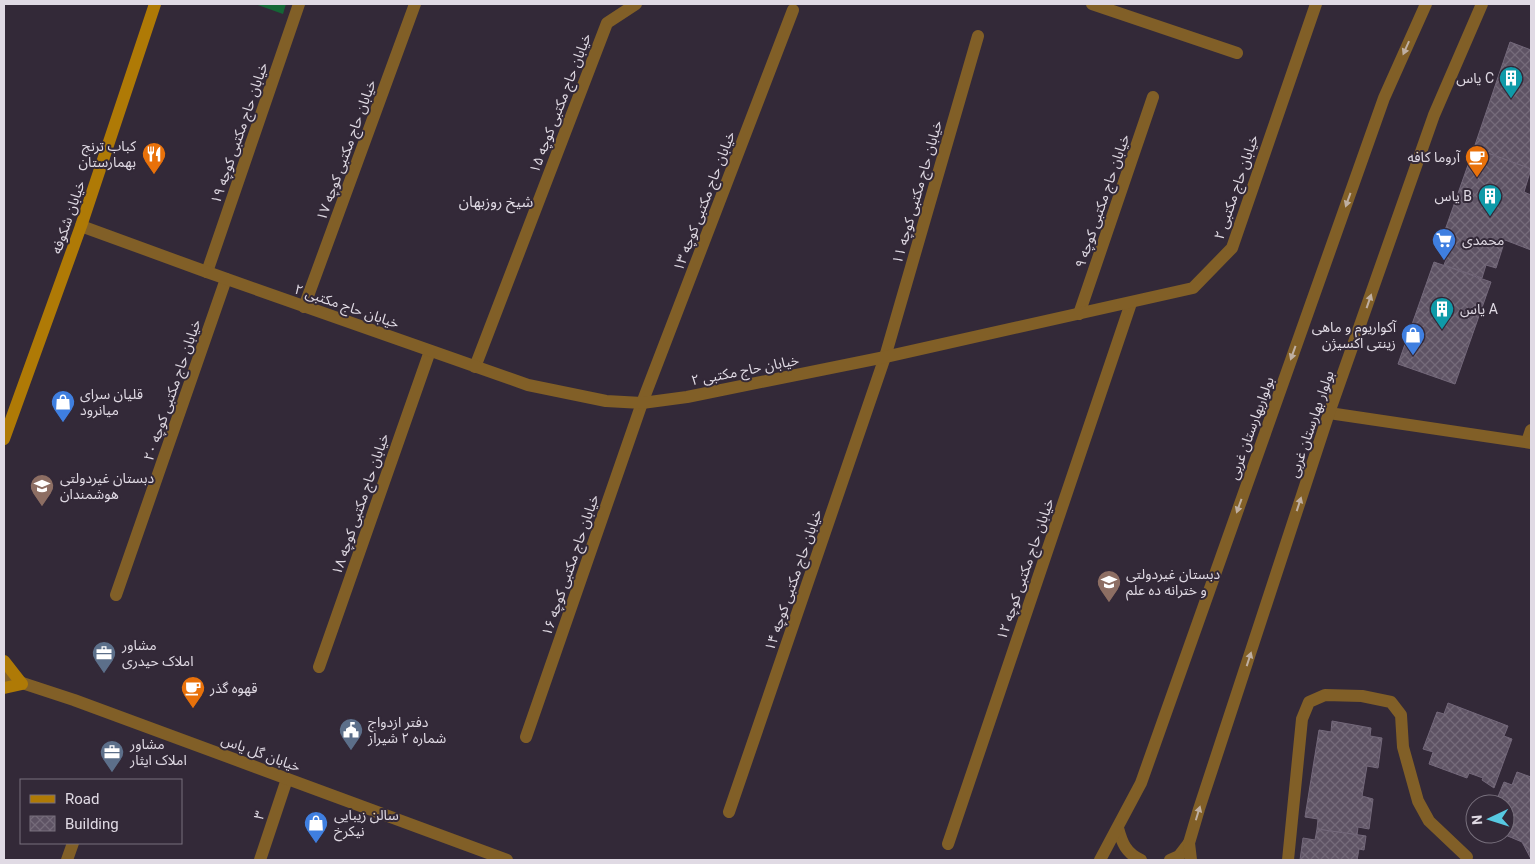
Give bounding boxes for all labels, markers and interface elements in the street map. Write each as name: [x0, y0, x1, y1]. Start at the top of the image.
street label: خیابان حاج مکتبی کوچه ۱۵: [526, 31, 597, 176]
one-way arrow: [1402, 41, 1410, 55]
street label: خیابان حاج مکتبی کوچه ۱۹: [207, 60, 274, 207]
building icon: یاس C: [1498, 65, 1524, 99]
place label: یاس C: [1456, 70, 1494, 87]
street label: خیابان حاج مکتبی کوچه ۱۷: [313, 78, 382, 223]
street label: خیابان حاج مکتبی کوچه ۱۱: [889, 118, 948, 266]
street label: خیابان حاج مکتبی کوچه ۱۳: [670, 129, 741, 274]
street label: خیابان حاج مکتبی کوچه ۹: [1072, 132, 1135, 271]
street label: خیابان حاج مکتبی ۲: [1211, 133, 1264, 242]
place label: کباب ترنج بهمارستان: [78, 138, 136, 171]
restaurant icon: کباب ترنج بهمارستان: [141, 141, 167, 175]
cafe icon: آروما کافه: [1464, 144, 1490, 178]
place label: آروما کافه: [1408, 149, 1461, 166]
street label: خیابان شکوفه: [48, 178, 89, 256]
building icon: یاس B: [1477, 183, 1503, 217]
place label: یاس B: [1435, 188, 1472, 205]
district label: شیخ روزبهان: [459, 193, 533, 214]
one-way arrow: [1344, 193, 1352, 208]
supermarket icon: محمدی: [1431, 227, 1457, 261]
place label: محمدی: [1462, 232, 1504, 249]
street label: خیابان حاج مکتبی ۲: [292, 281, 401, 334]
one-way arrow: [1366, 293, 1373, 308]
building icon: یاس A: [1429, 296, 1455, 330]
place label: یاس A: [1460, 301, 1498, 318]
street label: خیابان حاج مکتبی کوچه ۲۰: [140, 317, 207, 464]
place label: آکواریوم و ماهی زینتی اکسیژن: [1312, 319, 1397, 352]
shop icon: آکواریوم و ماهی زینتی اکسیژن: [1400, 322, 1426, 356]
one-way arrow: [1289, 346, 1297, 361]
street label: خیابان حاج مکتبی ۲: [690, 352, 801, 391]
street label: بولوار بهارستان غربی: [1285, 368, 1338, 480]
street label: بولواربهارستان غربی: [1225, 374, 1278, 482]
place label: قلیان سرای میانرود: [80, 386, 143, 419]
shop icon: قلیان سرای میانرود: [50, 389, 76, 423]
street label: خیابان حاج مکتبی کوچه ۱۸: [328, 431, 395, 578]
place label: دبستان غیردولتی هوشمندان: [60, 470, 155, 503]
school or university icon: دبستان غیردولتی هوشمندان: [29, 473, 55, 507]
street label: خیابان حاج مکتبی کوچه ۱۶: [538, 492, 605, 639]
street label: خیابان حاج مکتبی کوچه ۱۲: [993, 496, 1060, 643]
one-way arrow: [1296, 497, 1304, 512]
one-way arrow: [1235, 499, 1243, 514]
street label: خیابان حاج مکتبی کوچه ۱۴: [761, 507, 828, 654]
place label: دبستان غیردولتی و خترانه ده علم: [1126, 566, 1221, 601]
school or university icon: دبستان غیردولتی و خترانه ده علم: [1096, 569, 1122, 603]
place label: مشاور املاک حیدری: [121, 637, 194, 670]
office icon: مشاور املاک حیدری: [91, 640, 117, 674]
one-way arrow: [1245, 651, 1253, 666]
cafe icon: قهوه گذر: [180, 675, 206, 709]
place label: قهوه گذر: [209, 680, 257, 697]
place label: دفتر ازدواج شماره ۲ شیراز: [367, 714, 446, 747]
public building icon: دفتر ازدواج شماره ۲ شیراز: [338, 717, 364, 751]
street label: خیابان گل یاس: [219, 731, 303, 776]
place label: مشاور املاک ایثار: [129, 736, 187, 769]
office icon: مشاور املاک ایثار: [99, 739, 125, 773]
legend: [20, 779, 182, 844]
text: Road: [65, 790, 99, 808]
north arrow: [1465, 794, 1515, 844]
one-way arrow: [1194, 805, 1202, 820]
place label: سالن زیبایی نیکرخ: [334, 807, 399, 842]
street label: ۳: [250, 809, 268, 821]
shop icon: سالن زیبایی نیکرخ: [303, 810, 329, 844]
text: N: [1469, 814, 1485, 825]
text: Building: [65, 815, 119, 833]

